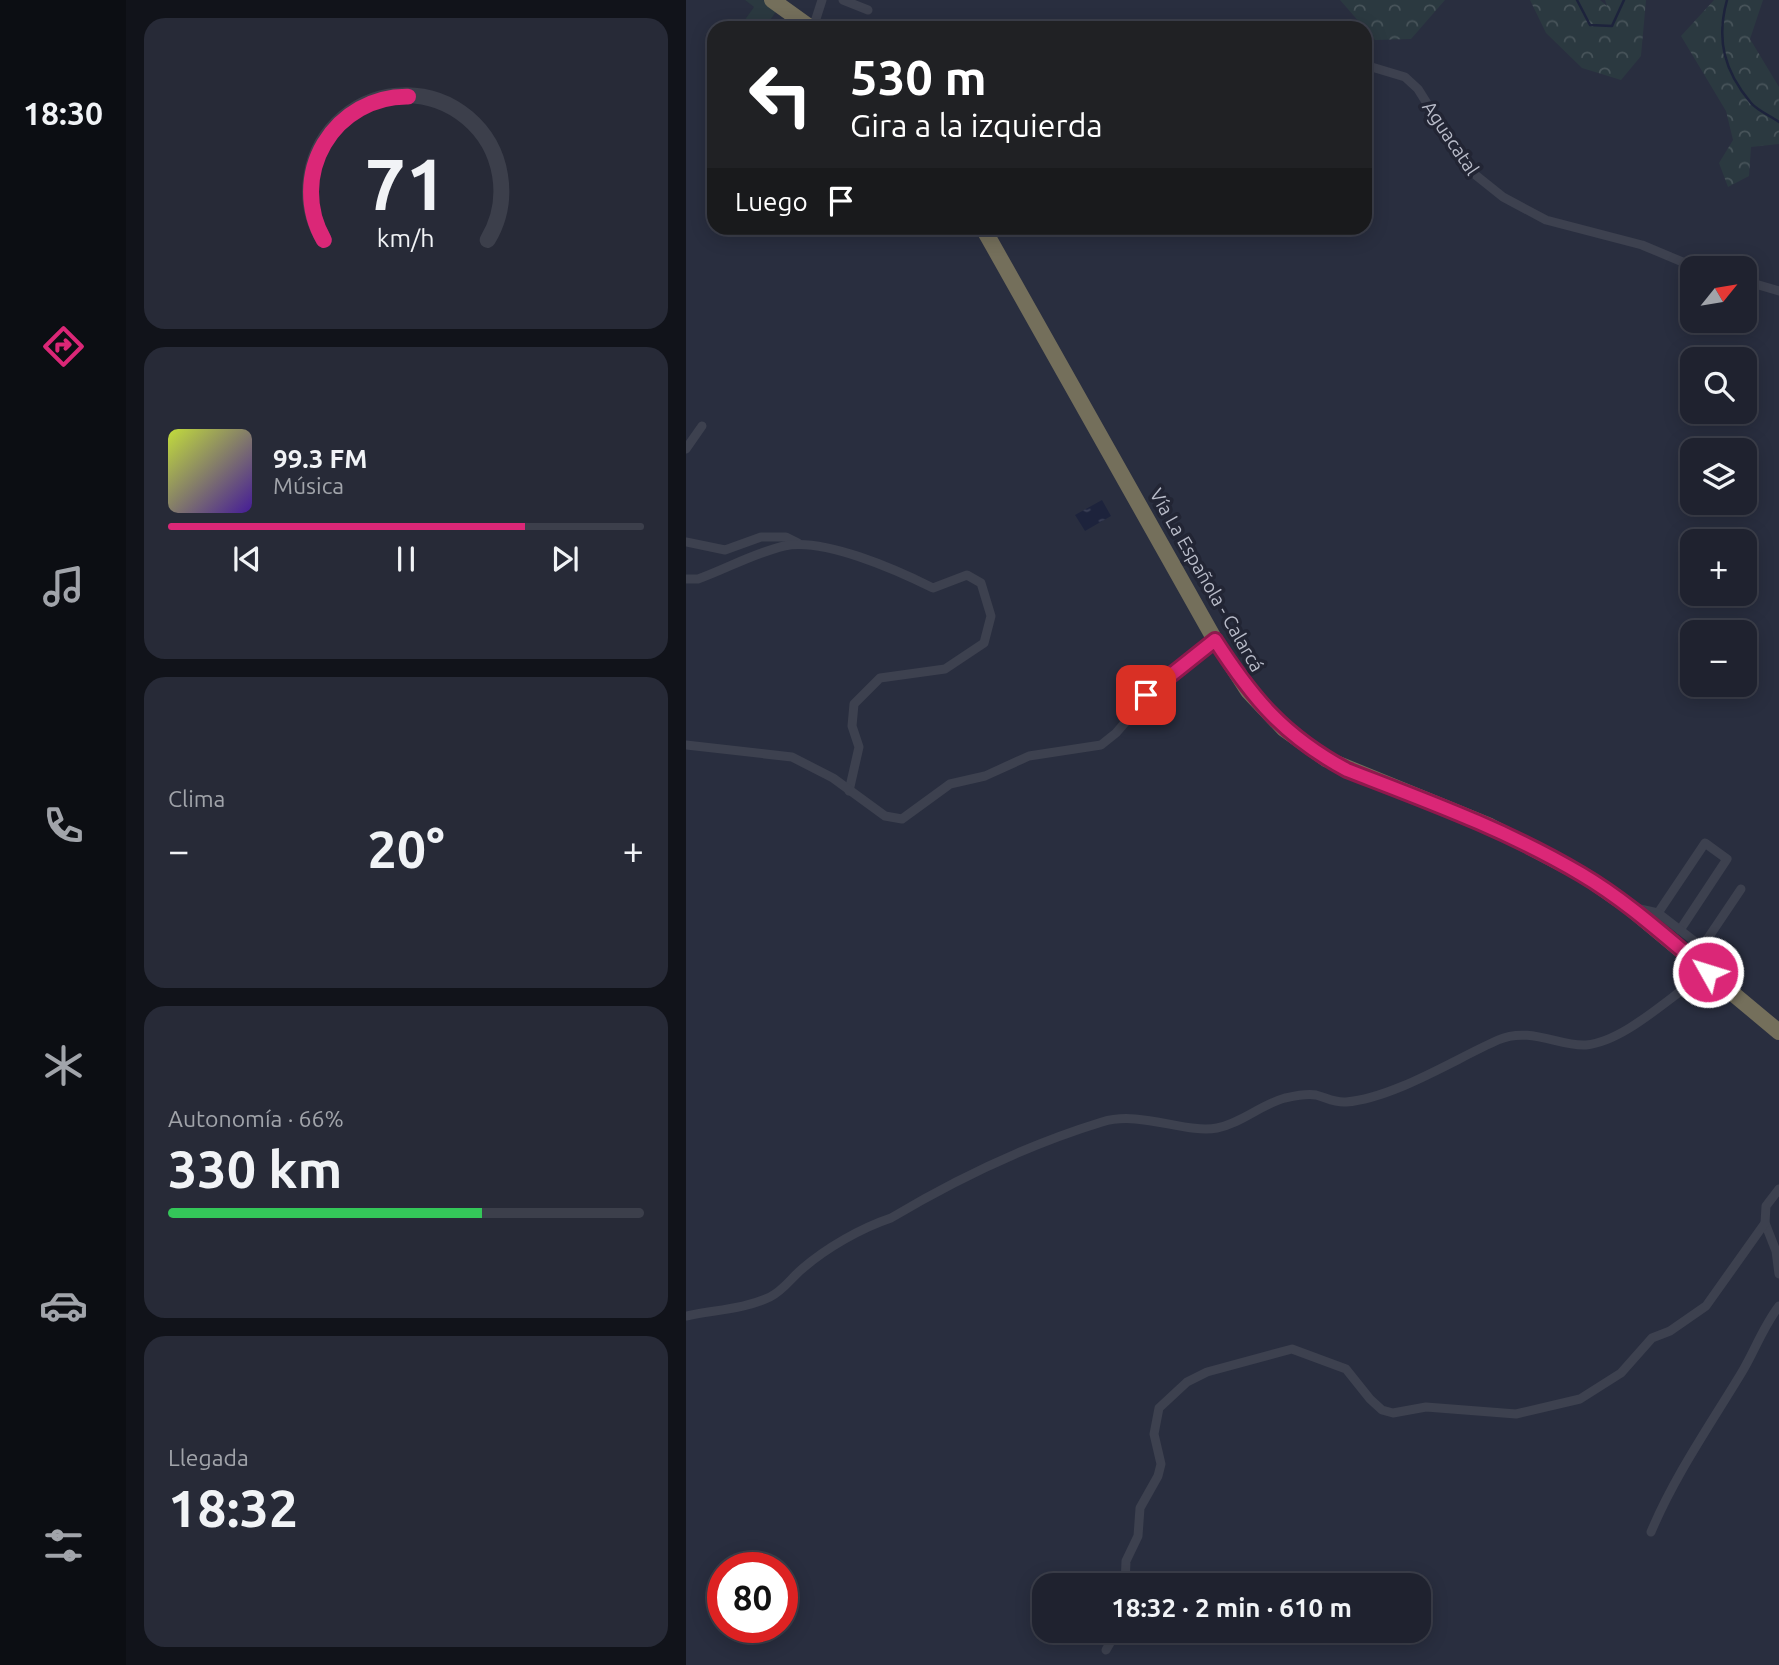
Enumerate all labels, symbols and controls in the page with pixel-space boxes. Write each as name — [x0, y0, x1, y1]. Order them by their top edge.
icon: left — [735, 49, 826, 140]
text: 530 m — [850, 49, 987, 104]
text: 18:30 — [23, 95, 103, 131]
street label: Aguacatal — [1418, 97, 1484, 179]
text: Gira a la izquierda — [850, 107, 1103, 143]
text: 71 — [365, 142, 447, 224]
icon: arrive — [822, 182, 860, 220]
text: Luego — [735, 187, 808, 216]
text: km/h — [377, 224, 435, 252]
north arrow — [1680, 256, 1757, 332]
map controls — [1680, 256, 1757, 697]
icon: directions — [39, 322, 88, 371]
button: search — [1680, 347, 1757, 424]
button: layers — [1680, 438, 1757, 515]
text: 99.3 FM — [273, 444, 367, 473]
text: Música — [273, 473, 344, 498]
street label: Vía La Española - Calarcá — [1146, 484, 1268, 676]
button: + — [1680, 529, 1757, 606]
icon: previous — [228, 540, 266, 578]
icon: pause — [387, 540, 425, 578]
icon: next — [546, 540, 584, 578]
icon: music — [39, 562, 88, 611]
button: − — [1680, 620, 1757, 697]
pin — [1116, 665, 1176, 725]
icon: arrive — [1127, 676, 1165, 714]
text: Clima — [168, 786, 225, 811]
icon: phone — [39, 801, 88, 850]
text: 20° — [367, 820, 445, 878]
text: − — [168, 829, 189, 871]
text: + — [623, 829, 644, 871]
position arrow — [1671, 935, 1745, 1009]
icon: climate — [39, 1041, 88, 1090]
text: Autonomía · 66% — [168, 1106, 344, 1131]
text: 330 km — [168, 1140, 342, 1198]
icon: car — [39, 1281, 88, 1330]
text: Llegada — [168, 1445, 249, 1470]
text: 18:32 — [168, 1479, 298, 1537]
icon: filters — [39, 1521, 88, 1570]
speed limit sign: 80 — [707, 1552, 798, 1643]
text: 18:32 · 2 min · 610 m — [1111, 1593, 1352, 1622]

